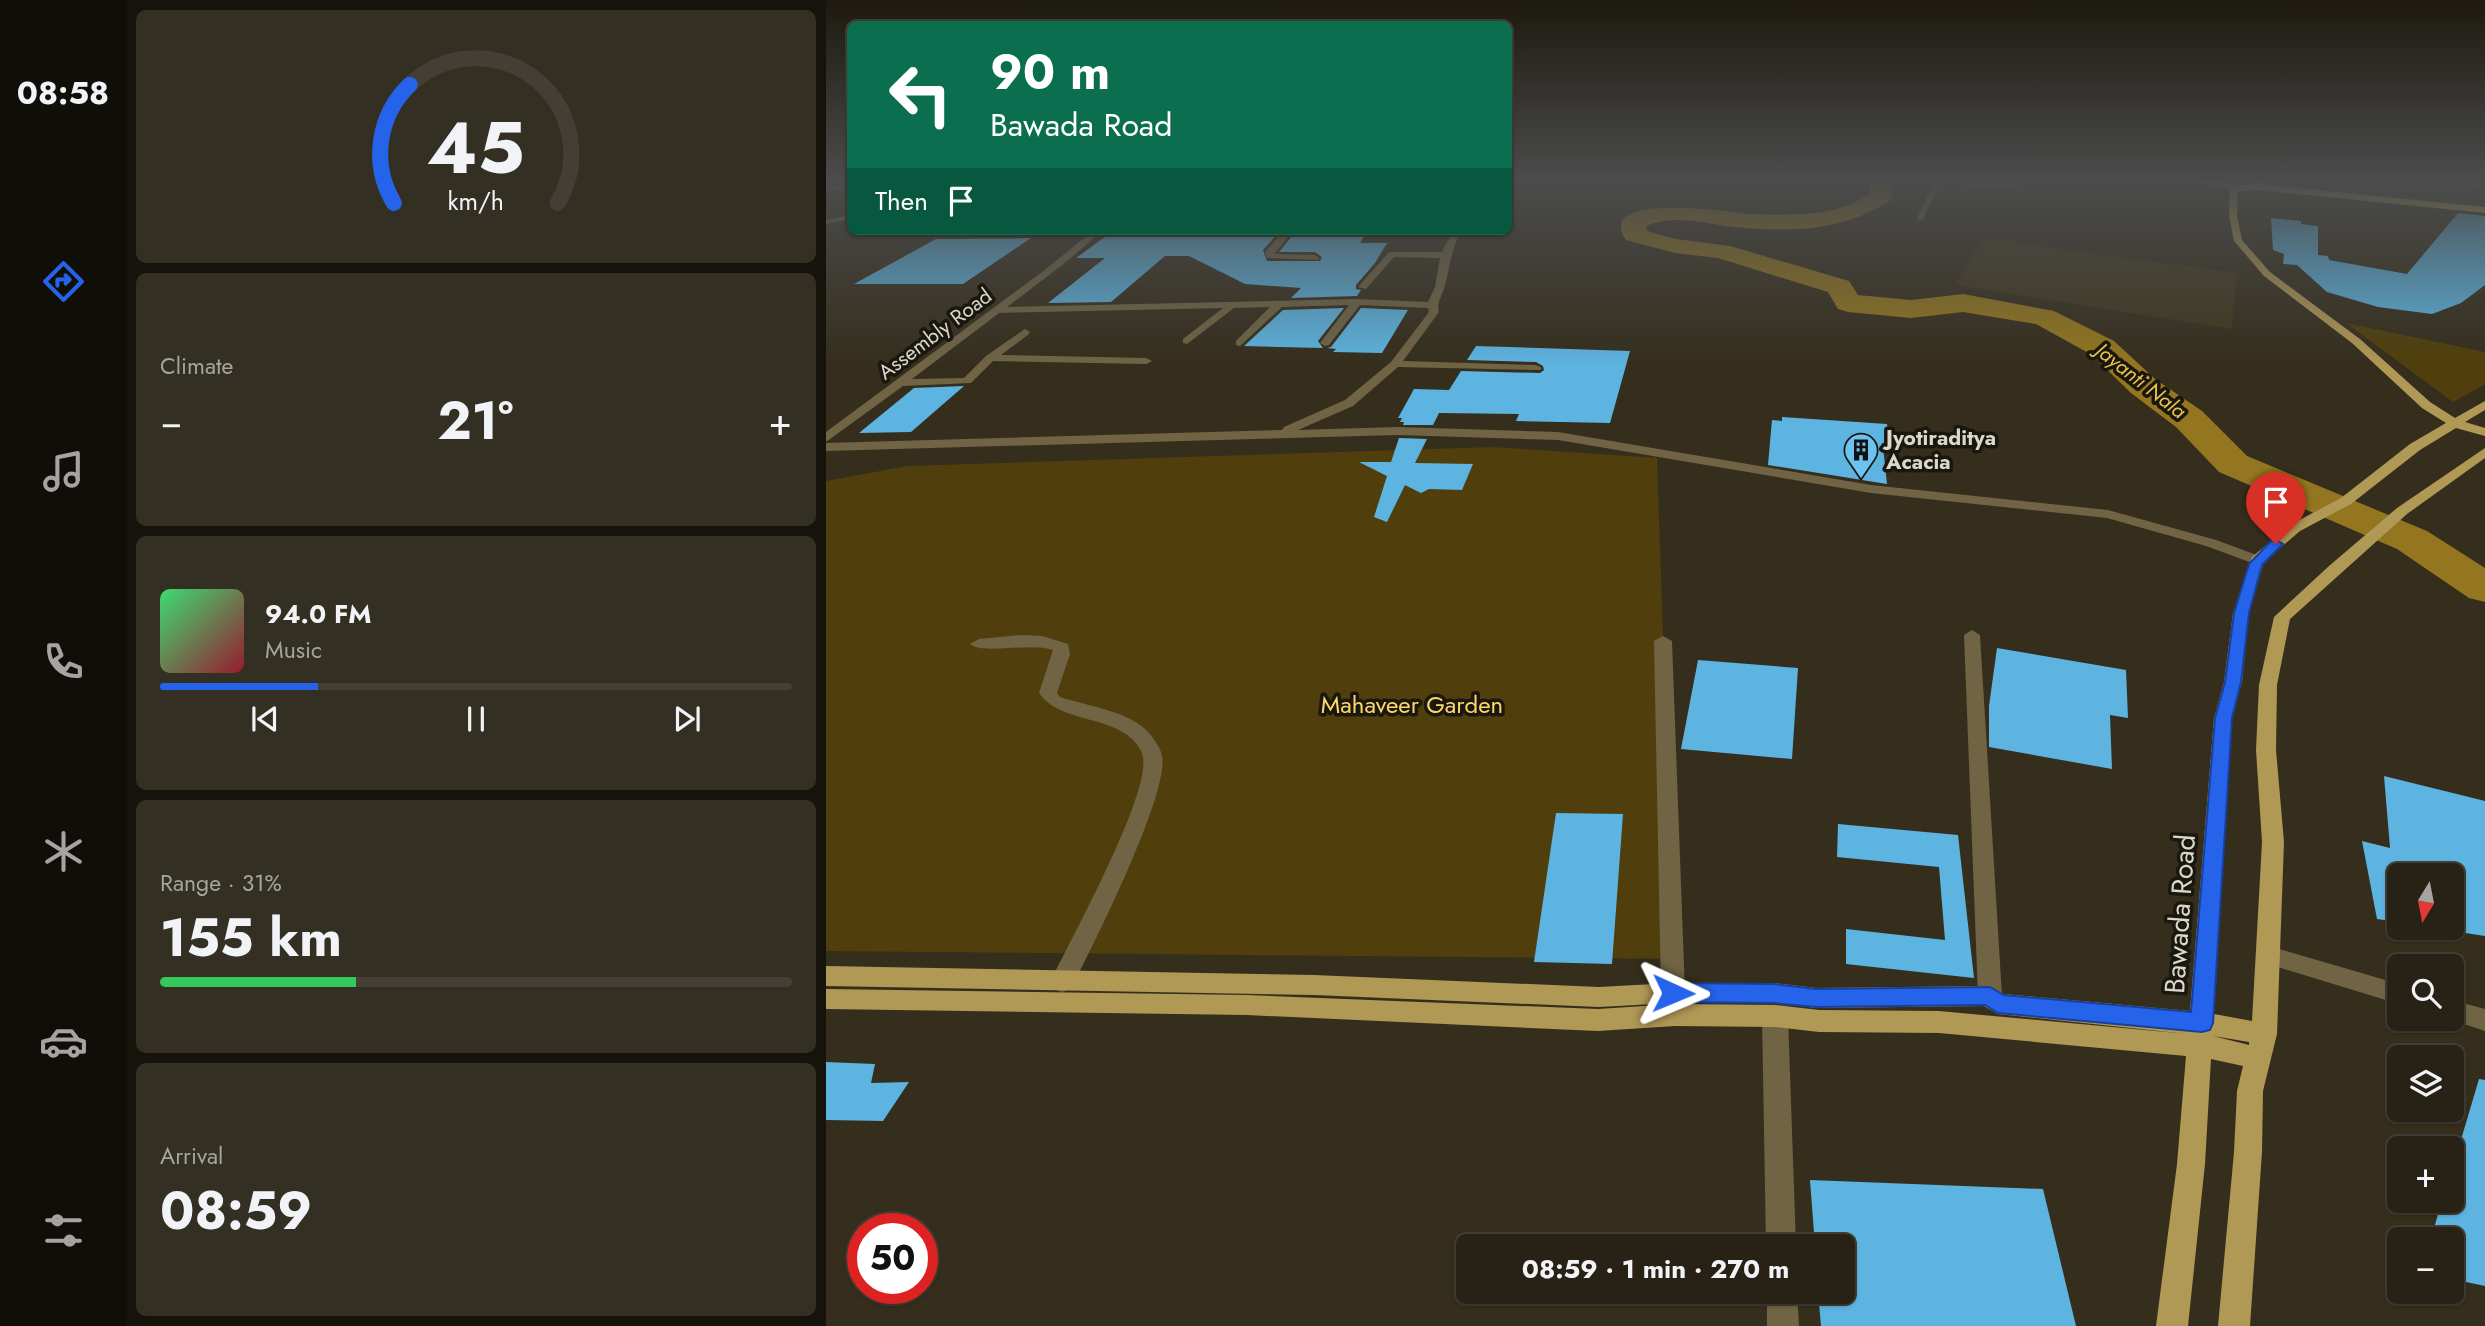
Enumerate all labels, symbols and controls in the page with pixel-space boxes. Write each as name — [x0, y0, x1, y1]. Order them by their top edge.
text: 90 m — [990, 37, 1110, 107]
icon: left — [875, 49, 966, 140]
text: 08:58 — [17, 70, 109, 116]
text: 45 — [427, 95, 525, 200]
text: Bawada Road — [990, 102, 1173, 148]
text: km/h — [448, 182, 504, 218]
text: Then — [875, 182, 928, 220]
icon: arrive — [942, 182, 980, 220]
icon: directions — [39, 257, 88, 306]
street label: Assembly Road — [872, 281, 998, 387]
water label: Jayanti Nala — [2086, 334, 2193, 426]
text: Climate — [160, 349, 233, 383]
text: 21° — [438, 383, 514, 459]
text: − — [160, 394, 182, 449]
text: + — [769, 394, 792, 449]
place label: Jyotiraditya Acacia — [1882, 423, 1996, 477]
building icon: Jyotiraditya Acacia — [1842, 431, 1880, 480]
icon: music — [39, 447, 88, 496]
pin — [2246, 472, 2306, 544]
icon: arrive — [2257, 483, 2295, 521]
text: 94.0 FM — [265, 595, 371, 633]
text: Music — [265, 633, 322, 667]
icon: phone — [39, 637, 88, 686]
park label: Mahaveer Garden — [1321, 687, 1503, 722]
icon: previous — [246, 700, 284, 738]
icon: pause — [457, 700, 495, 738]
icon: next — [668, 700, 706, 738]
icon: climate — [39, 827, 88, 876]
street label: Bawada Road — [2154, 833, 2206, 995]
north arrow — [2387, 863, 2464, 940]
map controls — [2387, 863, 2464, 1304]
text: Range · 31% — [160, 866, 282, 900]
text: 155 km — [160, 900, 342, 976]
button: search — [2387, 954, 2464, 1031]
position arrow — [1636, 956, 1710, 1030]
icon: car — [39, 1017, 88, 1066]
button: layers — [2387, 1045, 2464, 1122]
button: + — [2387, 1136, 2464, 1213]
text: Arrival — [160, 1139, 223, 1173]
text: 08:59 — [160, 1173, 312, 1249]
icon: filters — [39, 1206, 88, 1255]
speed limit sign: 50 — [847, 1213, 938, 1304]
button: − — [2387, 1227, 2464, 1304]
text: 08:59 · 1 min · 270 m — [1522, 1250, 1789, 1288]

